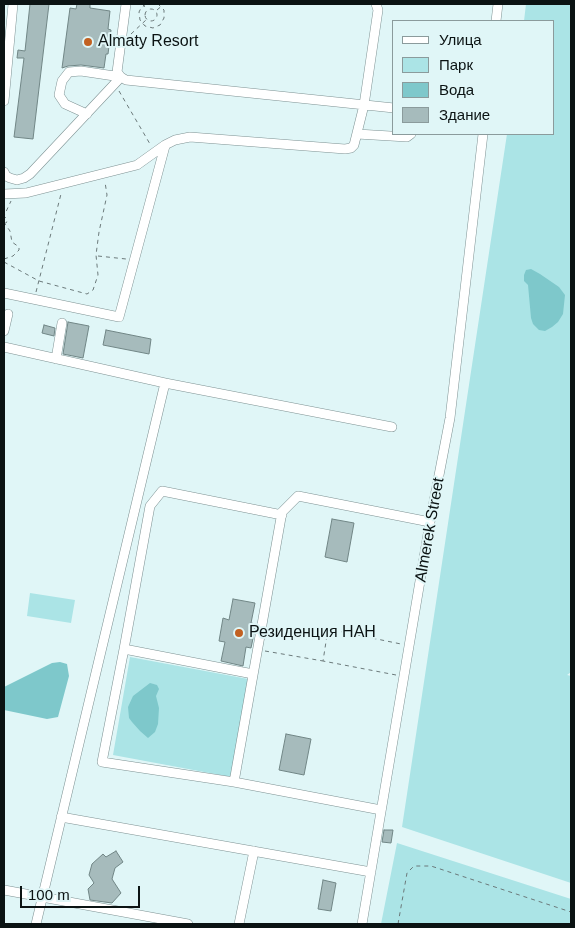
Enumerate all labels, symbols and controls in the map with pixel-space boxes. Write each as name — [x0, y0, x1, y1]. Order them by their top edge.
legend — [392, 20, 555, 135]
text: Улица — [439, 31, 482, 48]
place label: Almaty Resort — [98, 32, 198, 52]
marker: Almaty Resort — [82, 36, 94, 48]
text: Парк — [439, 56, 473, 73]
text: Вода — [439, 81, 474, 98]
text: Здание — [439, 106, 490, 123]
street label: Almerek Street — [411, 476, 449, 584]
place label: Резиденция НАН — [249, 623, 376, 643]
marker: Резиденция НАН — [233, 627, 245, 639]
scale bar — [22, 876, 142, 908]
text: 100 m — [28, 886, 70, 903]

